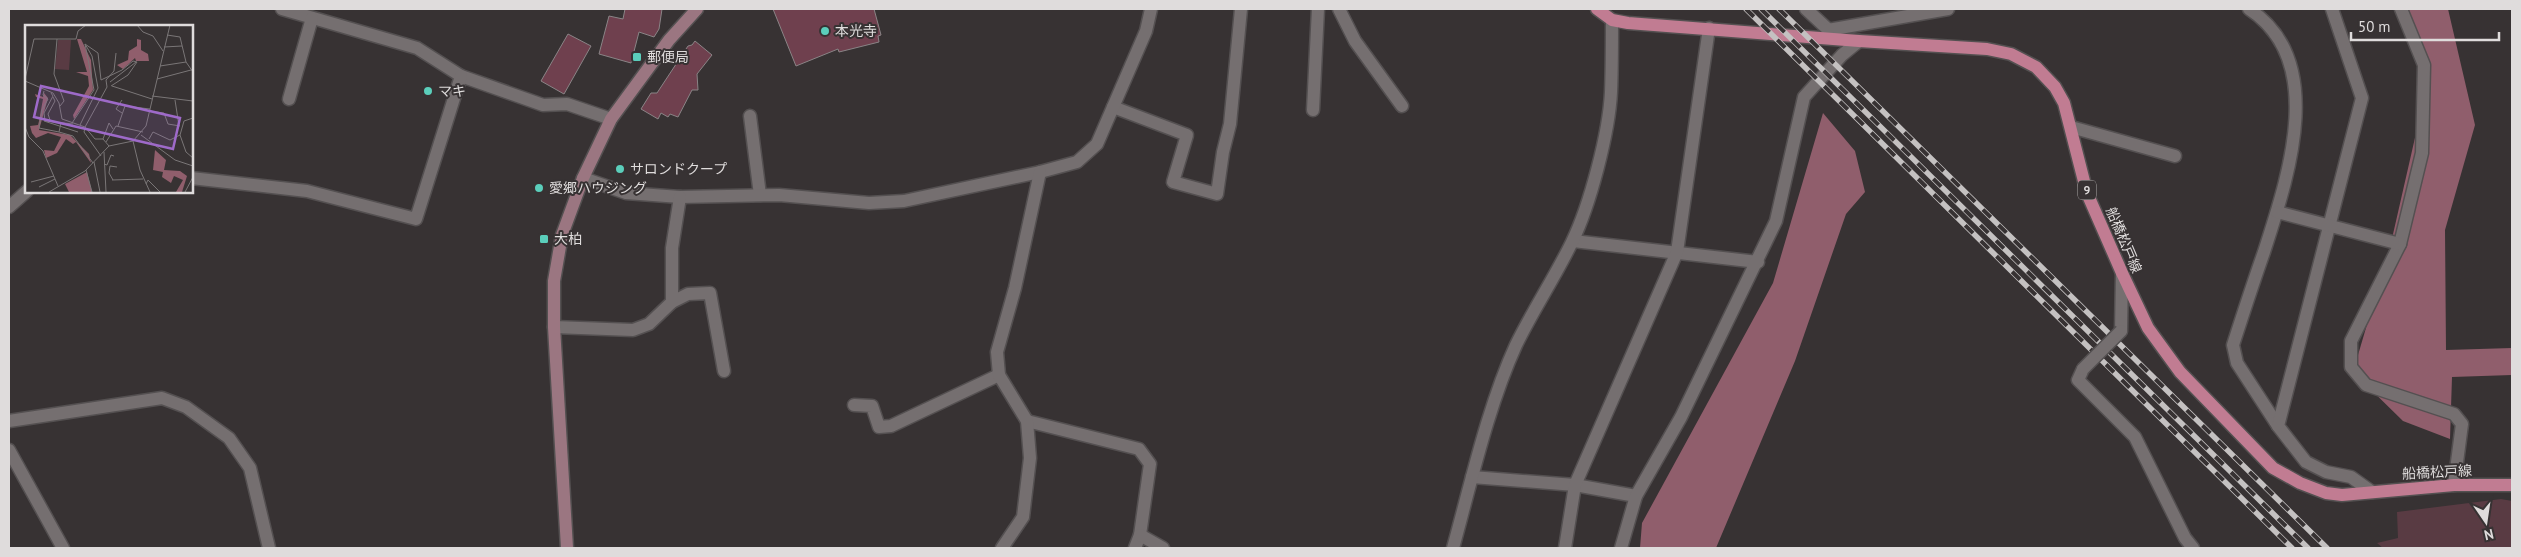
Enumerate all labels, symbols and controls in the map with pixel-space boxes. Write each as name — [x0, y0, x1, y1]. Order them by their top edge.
scale bar — [2351, 10, 2498, 42]
text: 50 m — [2358, 17, 2391, 36]
place label: 本光寺 — [835, 22, 877, 40]
inset map — [25, 25, 192, 192]
marker: 本光寺 — [819, 25, 831, 37]
place label: 郵便局 — [647, 48, 689, 66]
marker: 郵便局 — [631, 51, 643, 63]
place label: マキ — [438, 82, 466, 100]
marker: マキ — [422, 85, 434, 97]
place label: サロンドクープ — [630, 160, 727, 178]
marker: サロンドクープ — [614, 163, 626, 175]
place label: 愛郷ハウジング — [549, 179, 647, 197]
road number: 9 — [2078, 180, 2096, 200]
marker: 愛郷ハウジング — [533, 182, 545, 194]
street label: 船橋松戸線 — [2102, 204, 2146, 276]
place label: 大柏 — [554, 230, 582, 248]
marker: 大柏 — [538, 233, 550, 245]
street label: 船橋松戸線 — [2402, 461, 2472, 483]
north arrow — [2461, 497, 2511, 547]
text: N — [2482, 525, 2495, 544]

